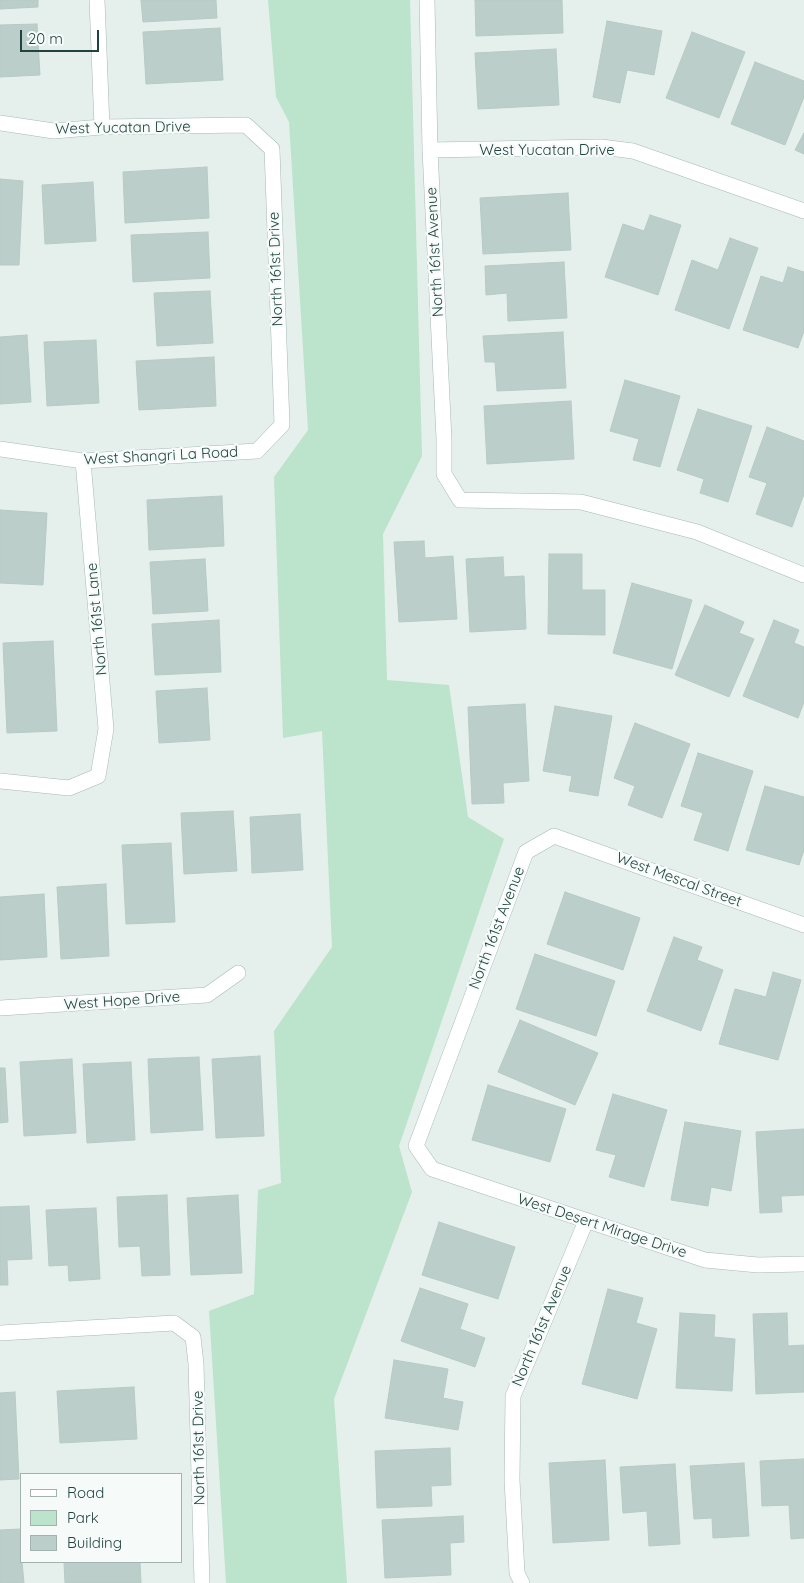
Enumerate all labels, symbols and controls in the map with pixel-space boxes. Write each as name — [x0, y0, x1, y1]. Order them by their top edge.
scale bar — [22, 20, 101, 52]
text: 20 m — [28, 29, 63, 48]
street label: West Yucatan Drive — [55, 118, 191, 138]
street label: West Yucatan Drive — [479, 141, 615, 159]
street label: North 161st Avenue — [423, 187, 447, 317]
street label: North 161st Drive — [265, 211, 287, 327]
street label: West Shangri La Road — [83, 443, 239, 469]
street label: North 161st Lane — [83, 562, 111, 676]
street label: West Mescal Street — [614, 849, 744, 911]
street label: North 161st Avenue — [465, 864, 529, 992]
street label: West Hope Drive — [63, 988, 181, 1014]
street label: West Desert Mirage Drive — [515, 1190, 689, 1262]
street label: North 161st Avenue — [508, 1263, 576, 1389]
street label: North 161st Drive — [189, 1390, 209, 1506]
legend — [20, 1473, 182, 1563]
text: Road — [67, 1483, 104, 1502]
text: Park — [67, 1508, 99, 1527]
text: Building — [67, 1533, 122, 1552]

